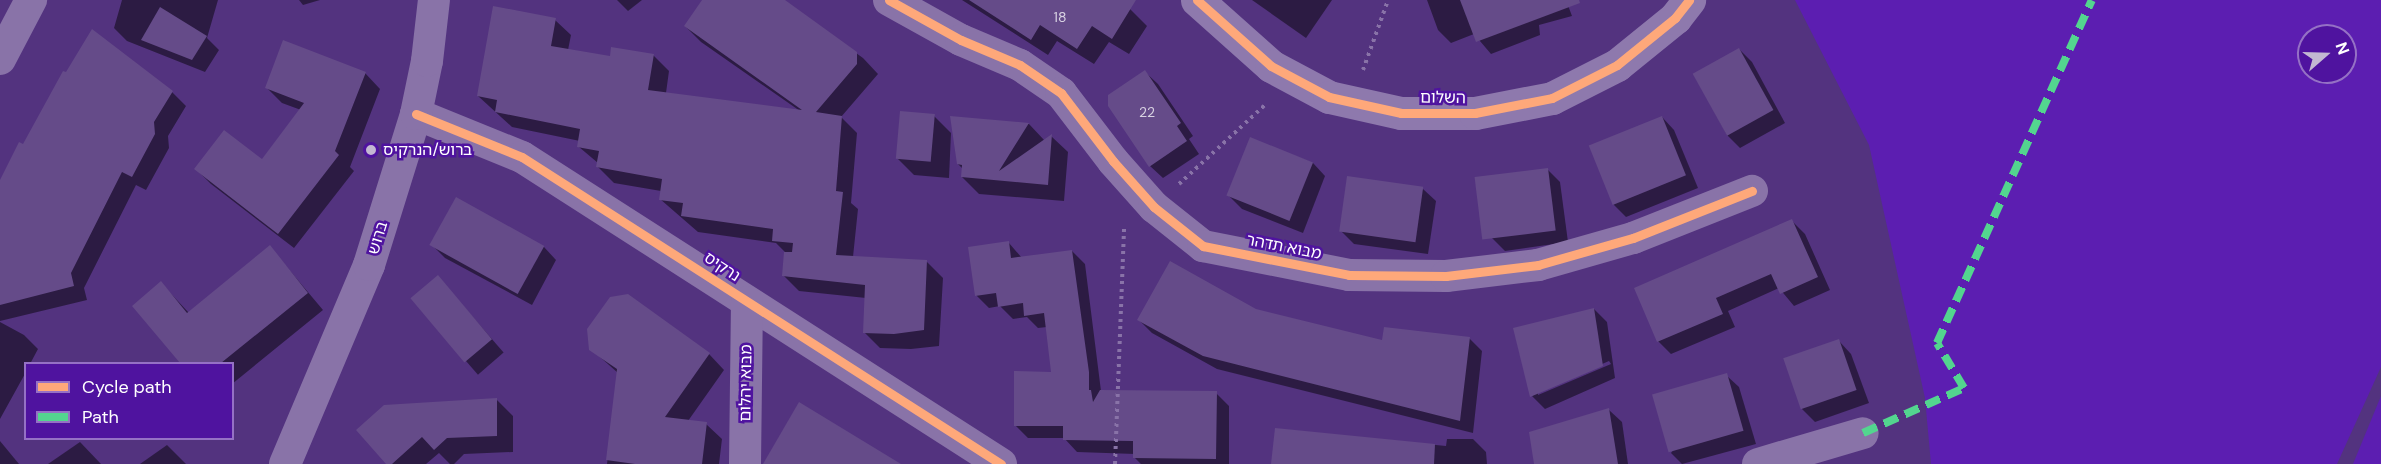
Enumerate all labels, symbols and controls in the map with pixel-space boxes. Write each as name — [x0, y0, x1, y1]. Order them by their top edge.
house number: 18 — [1054, 9, 1066, 25]
north arrow — [2297, 24, 2357, 84]
text: N — [2331, 39, 2354, 57]
street label: השלום — [1420, 88, 1466, 108]
house number: 22 — [1139, 104, 1155, 120]
place label: ברוש/הנרקיס — [383, 140, 472, 160]
marker: ברוש/הנרקיס — [364, 143, 378, 157]
street label: ברוש — [364, 219, 392, 257]
street label: מבוא תדהר — [1245, 230, 1323, 264]
street label: נרקיס — [700, 248, 744, 286]
street label: מבוא יהלום — [736, 344, 756, 422]
legend — [24, 362, 234, 440]
text: Cycle path — [82, 375, 172, 399]
text: Path — [82, 405, 119, 429]

